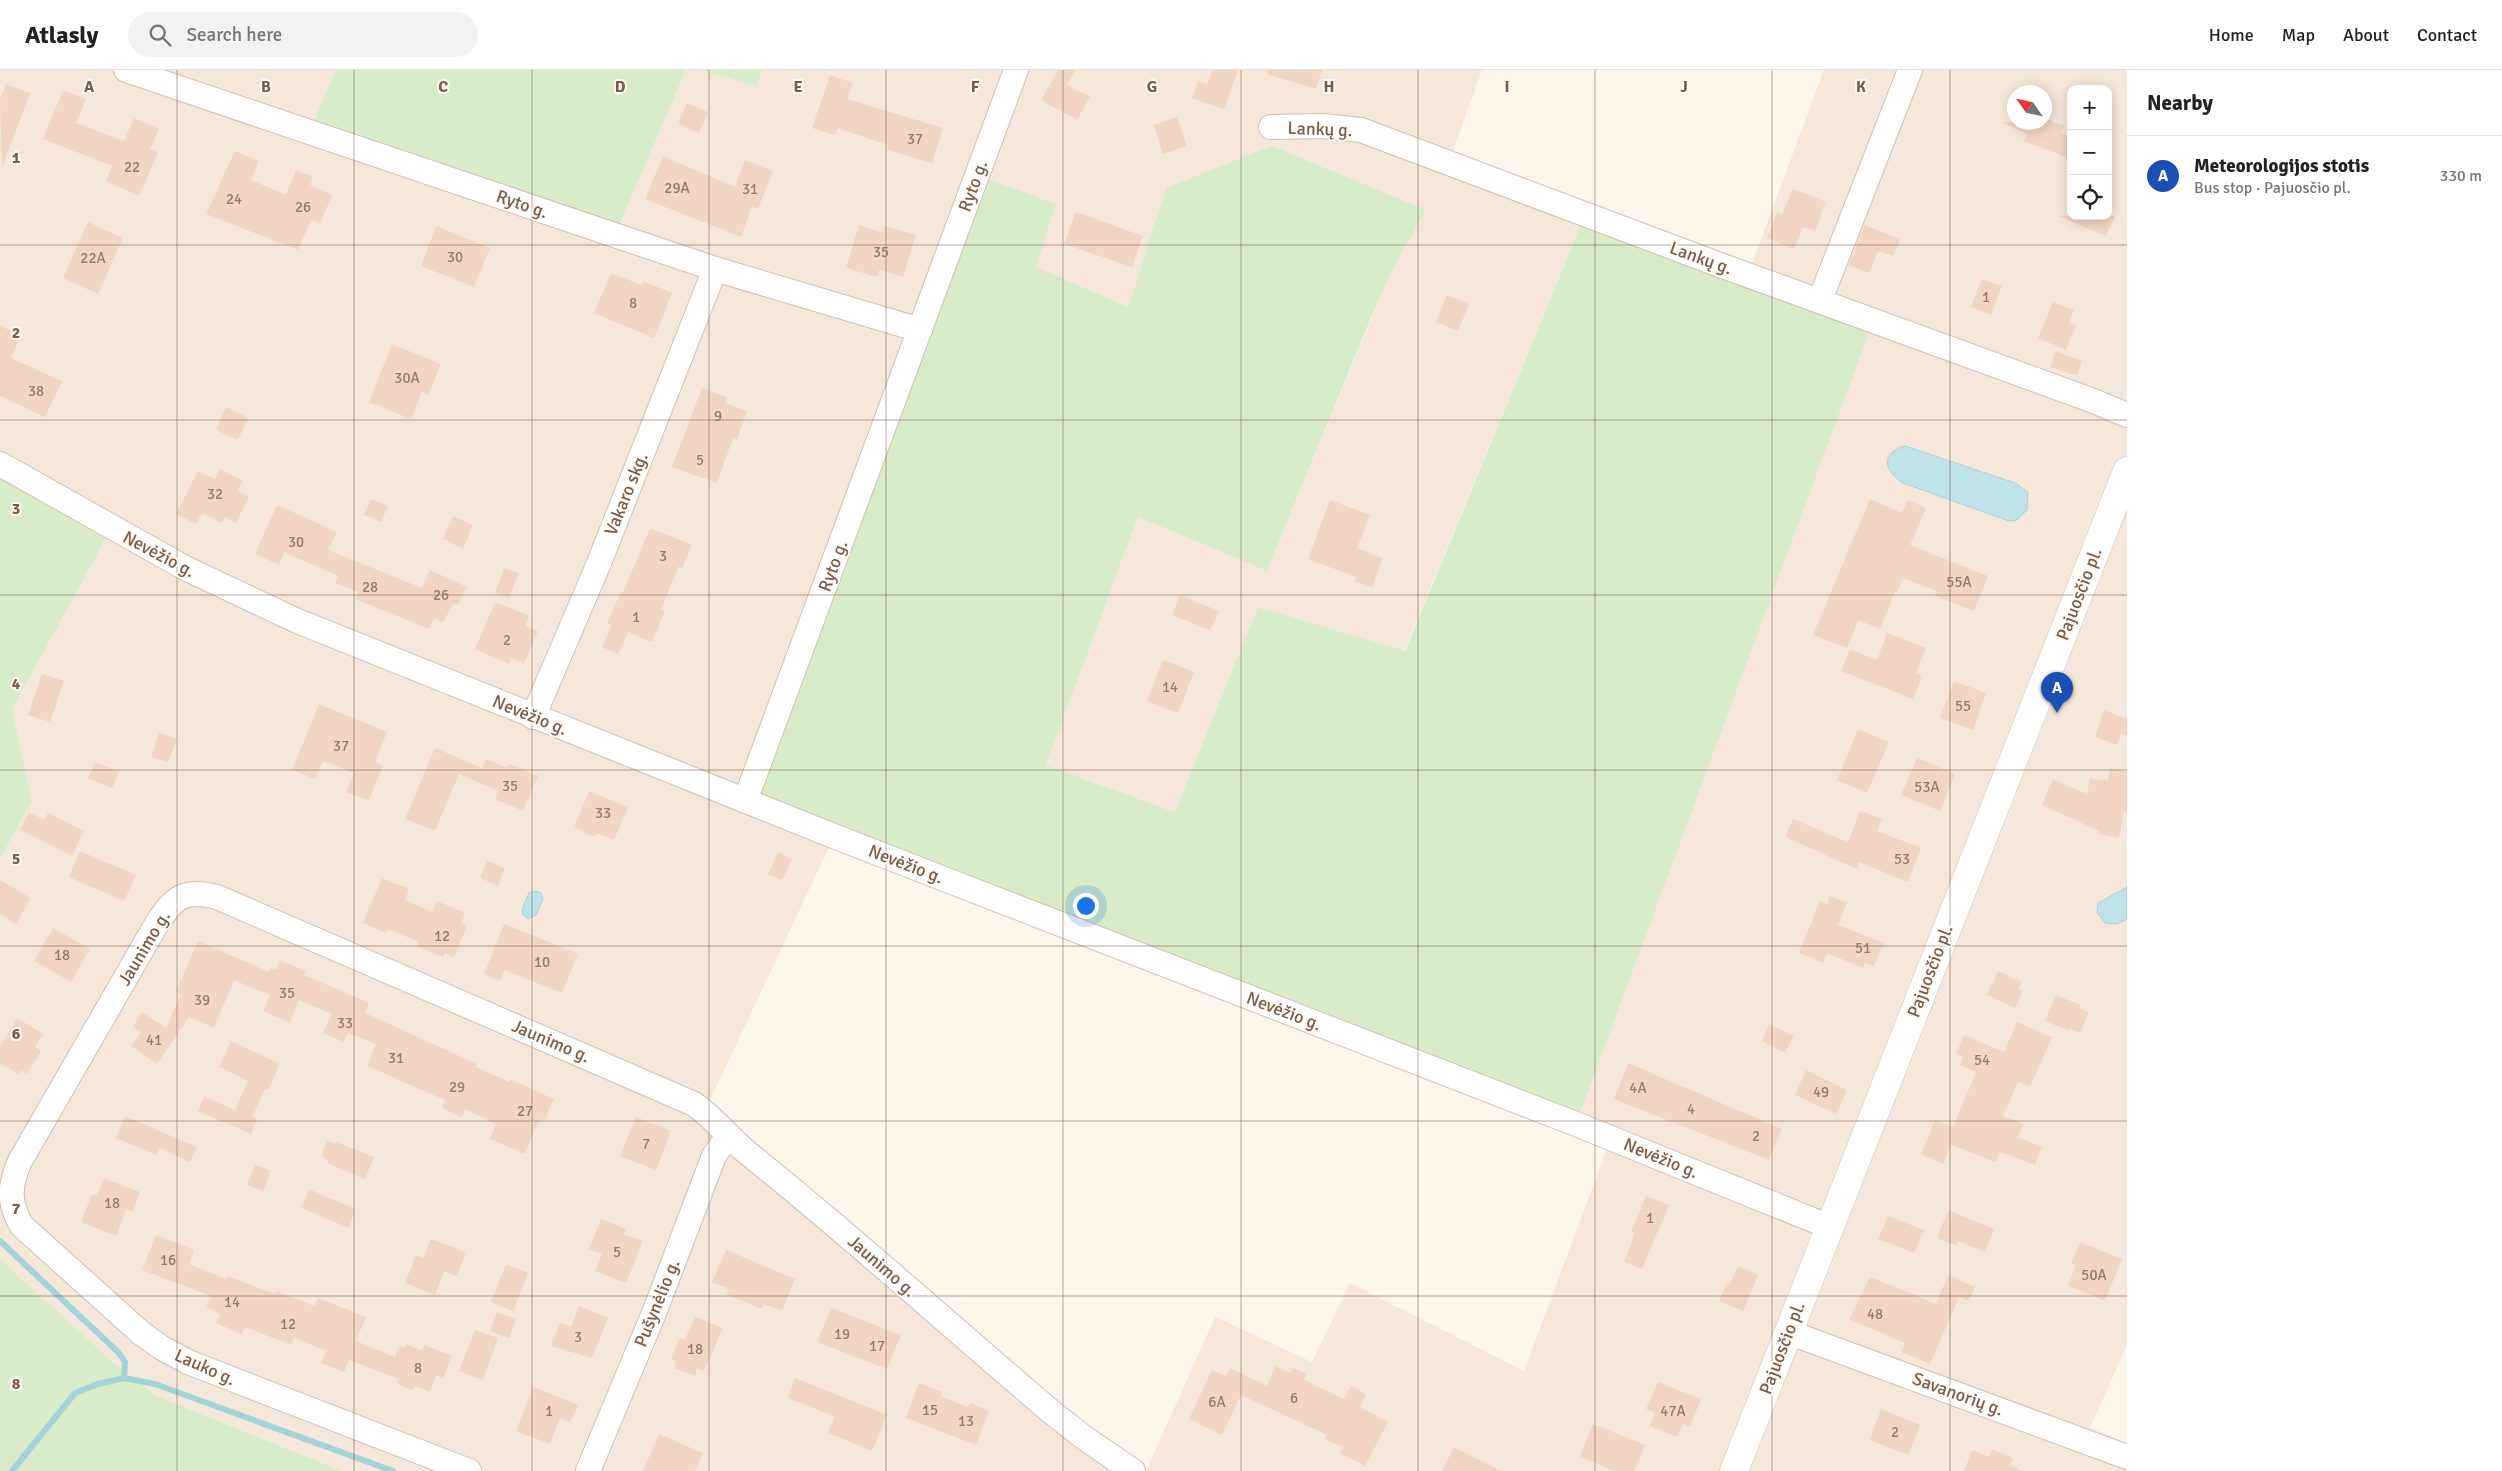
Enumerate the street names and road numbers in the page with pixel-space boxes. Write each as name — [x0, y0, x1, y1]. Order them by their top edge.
street label: Lankų g. — [1287, 117, 1353, 141]
street label: Ryto g. — [954, 157, 992, 215]
street label: Ryto g. — [493, 185, 551, 223]
street label: Lankų g. — [1667, 237, 1735, 279]
street label: Vakaro skg. — [599, 449, 653, 539]
street label: Nevėžio g. — [119, 526, 199, 582]
street label: Ryto g. — [814, 537, 852, 595]
street label: Pajuosčio pl. — [2051, 545, 2107, 643]
street label: Nevėžio g. — [490, 690, 570, 740]
street label: Nevėžio g. — [865, 840, 947, 888]
street label: Jaunimo g. — [113, 907, 175, 989]
street label: Pajuosčio pl. — [1902, 922, 1958, 1020]
street label: Nevėžio g. — [1243, 987, 1325, 1035]
street label: Jaunimo g. — [508, 1015, 594, 1067]
street label: Nevėžio g. — [1621, 1133, 1701, 1183]
street label: Jaunimo g. — [843, 1230, 921, 1302]
street label: Pušynėlio g. — [629, 1256, 685, 1350]
street label: Pajuosčio pl. — [1754, 1299, 1810, 1397]
street label: Lauko g. — [171, 1344, 239, 1390]
street label: Savanorių g. — [1910, 1367, 2006, 1421]

